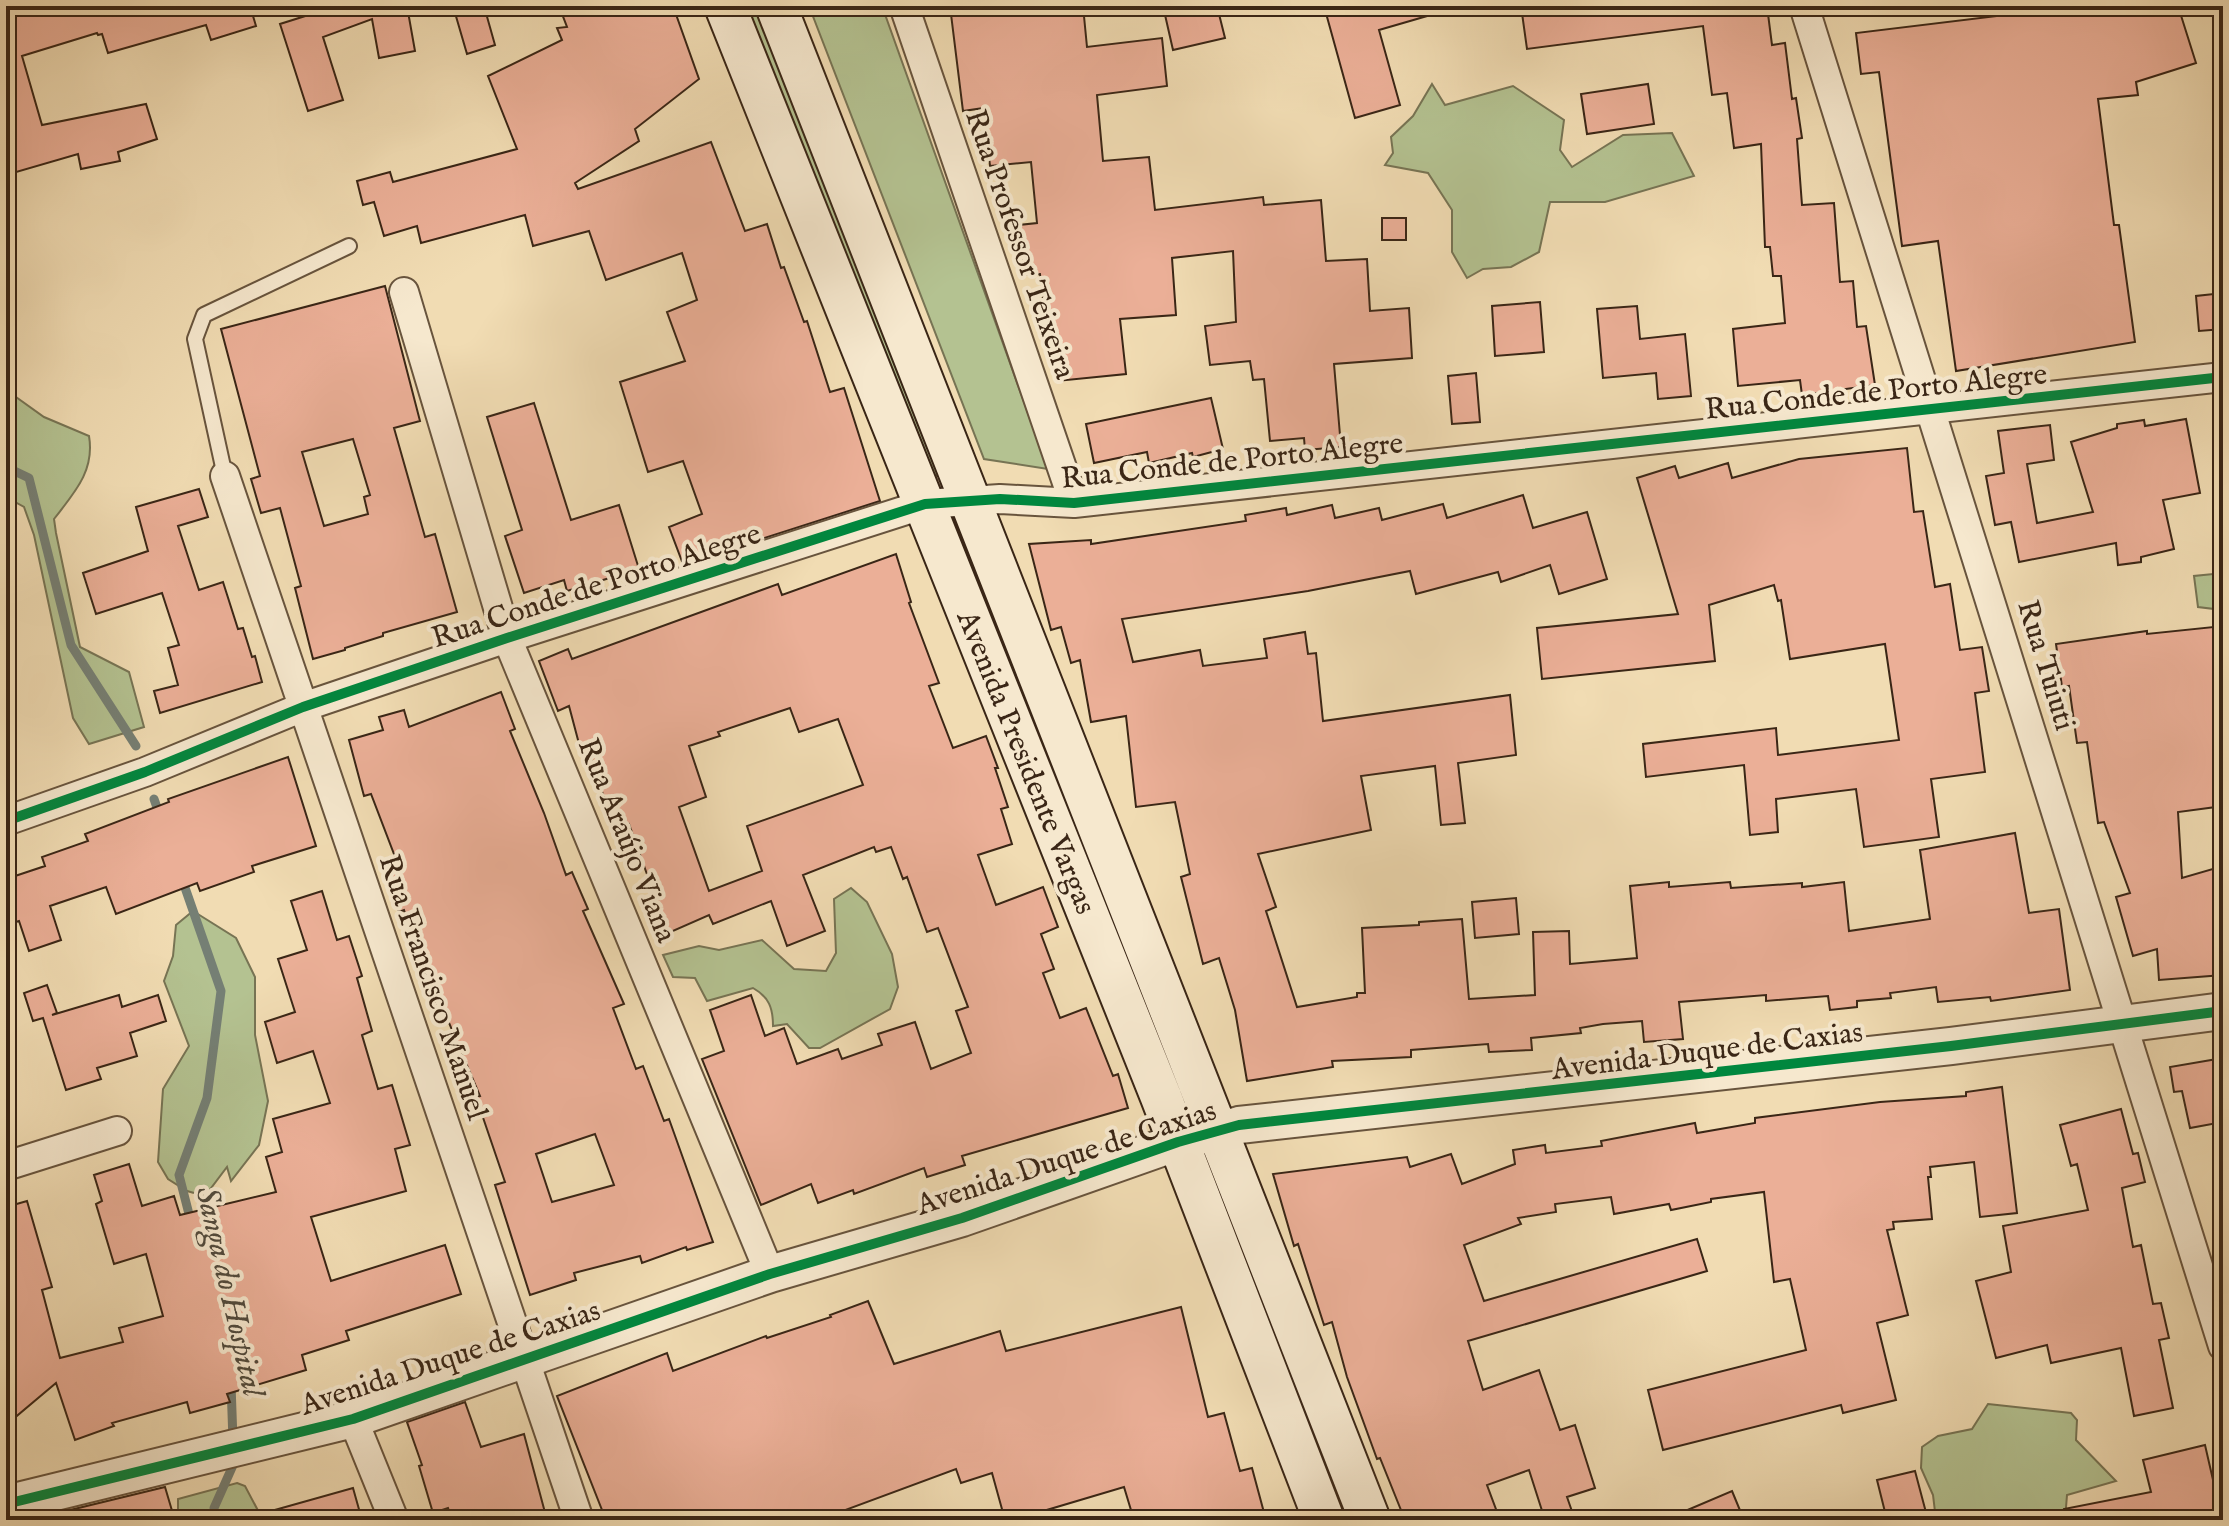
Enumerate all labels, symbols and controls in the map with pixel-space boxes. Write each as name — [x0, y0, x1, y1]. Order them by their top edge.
street label: Rua Professor Teixeira — [955, 105, 1083, 384]
street label: Rua Conde de Porto Alegre — [1703, 356, 2049, 430]
street label: Rua Conde de Porto Alegre — [1059, 425, 1405, 499]
street label: Rua Conde de Porto Alegre — [427, 516, 766, 658]
street label: Rua Tuiuti — [2007, 596, 2083, 735]
street label: Avenida Presidente Vargas — [946, 604, 1104, 920]
street label: Rua Araújo Viana — [568, 733, 684, 948]
street label: Rua Francisco Manuel — [369, 850, 496, 1126]
street label: Avenida Duque de Caxias — [1549, 1014, 1865, 1090]
street label: Avenida Duque de Caxias — [911, 1092, 1221, 1226]
water label: Sanga do Hospital — [185, 1183, 273, 1403]
street label: Avenida Duque de Caxias — [295, 1292, 605, 1426]

